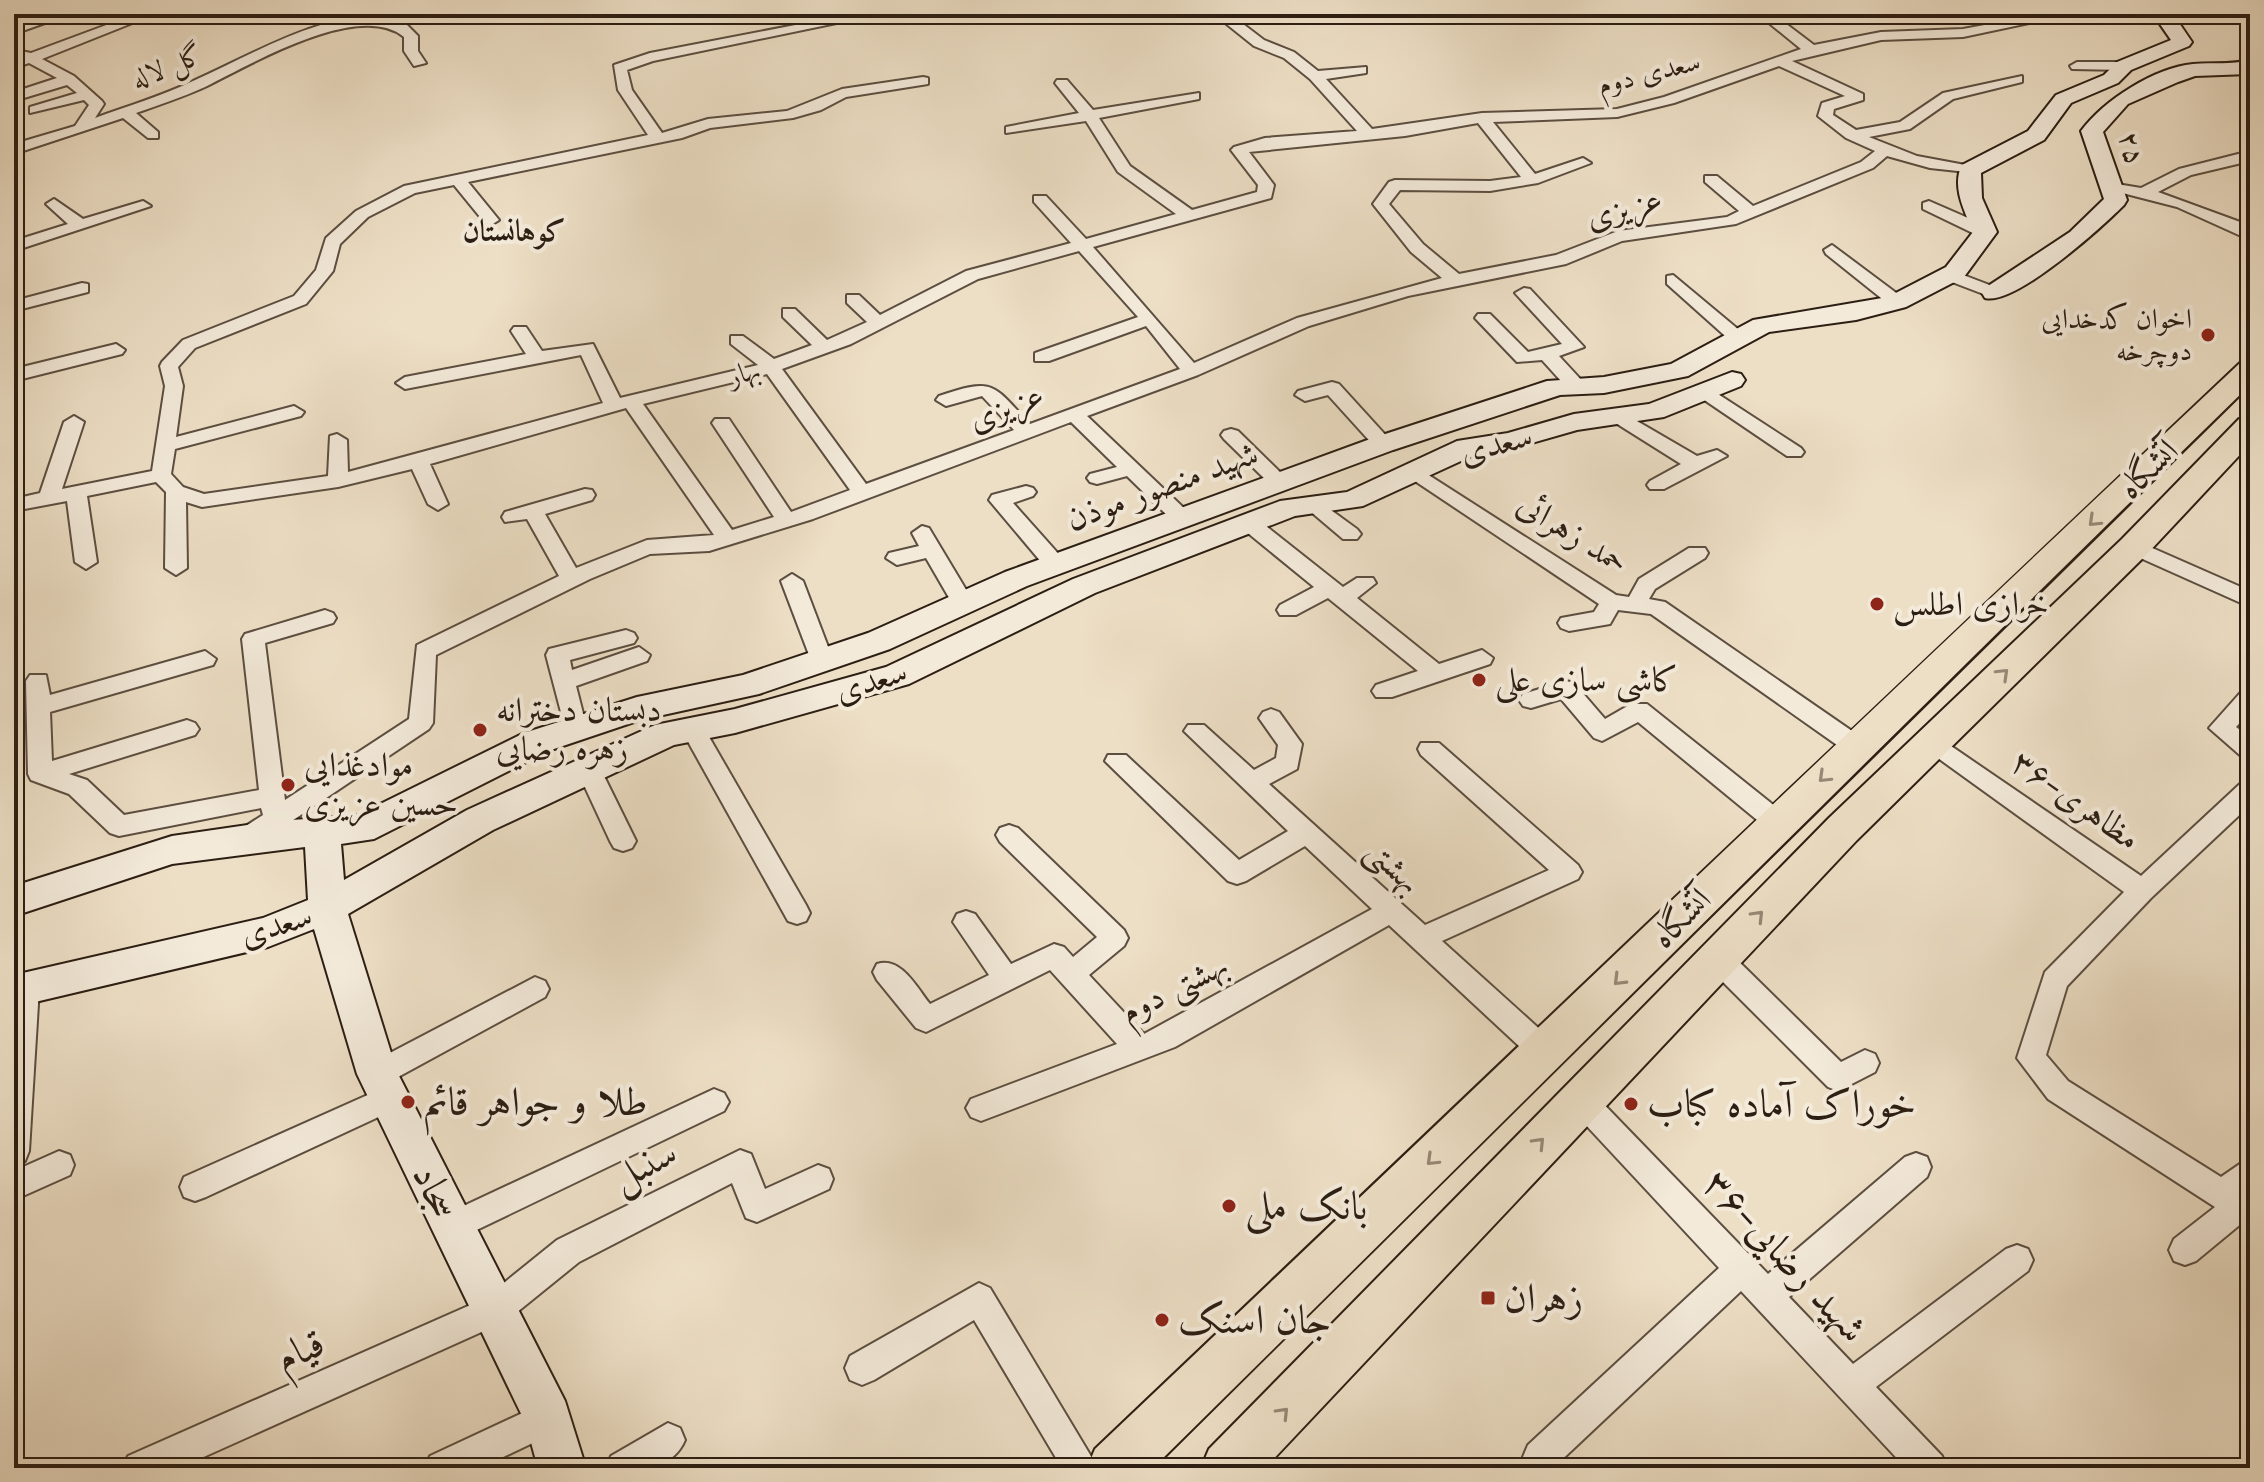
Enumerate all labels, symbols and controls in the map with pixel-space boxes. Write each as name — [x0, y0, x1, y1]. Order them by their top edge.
street label: گل لاله — [126, 36, 208, 98]
street label: سعدی دوم — [1594, 42, 1706, 109]
street label: ۲۵ — [2110, 128, 2154, 168]
street label: عزیزی — [1581, 176, 1667, 240]
district label: کوهانستان — [462, 211, 566, 252]
place label: اخوان کدخدایی دوچرخه — [2041, 300, 2192, 370]
marker: اخوان کدخدایی دوچرخه — [2199, 326, 2217, 344]
street label: بهار — [720, 350, 765, 397]
street label: عزیزی — [962, 372, 1050, 442]
street label: سعدی — [1454, 412, 1538, 476]
street label: آتشگاه — [2107, 426, 2191, 509]
street label: شهید منصور موذن — [1060, 430, 1264, 542]
street label: حمد زهرائی — [1509, 481, 1637, 585]
one-way arrow — [2089, 512, 2103, 527]
place label: خرازی اطلس — [1893, 581, 2049, 627]
marker: خرازی اطلس — [1868, 595, 1886, 613]
street label: سعدی — [829, 648, 913, 714]
place label: کاشی سازی علی — [1495, 657, 1679, 704]
one-way arrow — [1994, 669, 2008, 683]
marker: کاشی سازی علی — [1470, 671, 1488, 689]
place label: دبستان دخترانه زهره رضایی — [496, 687, 661, 772]
marker: دبستان دخترانه زهره رضایی — [471, 721, 489, 739]
street label: ۳۶-مظاهری — [2002, 739, 2150, 861]
place label: موادغذایی حسین عزیزی — [304, 742, 458, 827]
one-way arrow — [1819, 768, 1833, 782]
marker: موادغذایی حسین عزیزی — [279, 776, 297, 794]
street label: بهشتی — [1355, 828, 1432, 905]
street label: آتشگاه — [1641, 875, 1724, 958]
street label: سعدی — [234, 892, 318, 958]
one-way arrow — [1749, 910, 1763, 925]
street label: بهشتی دوم — [1112, 941, 1239, 1040]
one-way arrow — [1614, 971, 1628, 985]
place label: طلا و جواهر قائم — [424, 1075, 648, 1136]
place label: خوراک آماده کباب — [1647, 1077, 1916, 1132]
marker: طلا و جواهر قائم — [399, 1093, 417, 1111]
marker: خوراک آماده کباب — [1622, 1095, 1640, 1113]
street label: سنبل — [601, 1125, 687, 1205]
one-way arrow — [1530, 1138, 1545, 1152]
one-way arrow — [1427, 1151, 1441, 1166]
street label: سجاد — [398, 1155, 472, 1229]
street label: ۳۶-شهید رضایی — [1690, 1157, 1880, 1355]
place label: بانک ملی — [1245, 1179, 1368, 1235]
marker: بانک ملی — [1220, 1197, 1238, 1215]
place label: زهران — [1504, 1271, 1583, 1326]
marker: زهران — [1479, 1289, 1497, 1307]
place label: جان اسنک — [1178, 1293, 1331, 1348]
marker: جان اسنک — [1153, 1311, 1171, 1329]
street label: قیام — [267, 1316, 336, 1392]
one-way arrow — [1273, 1408, 1288, 1422]

